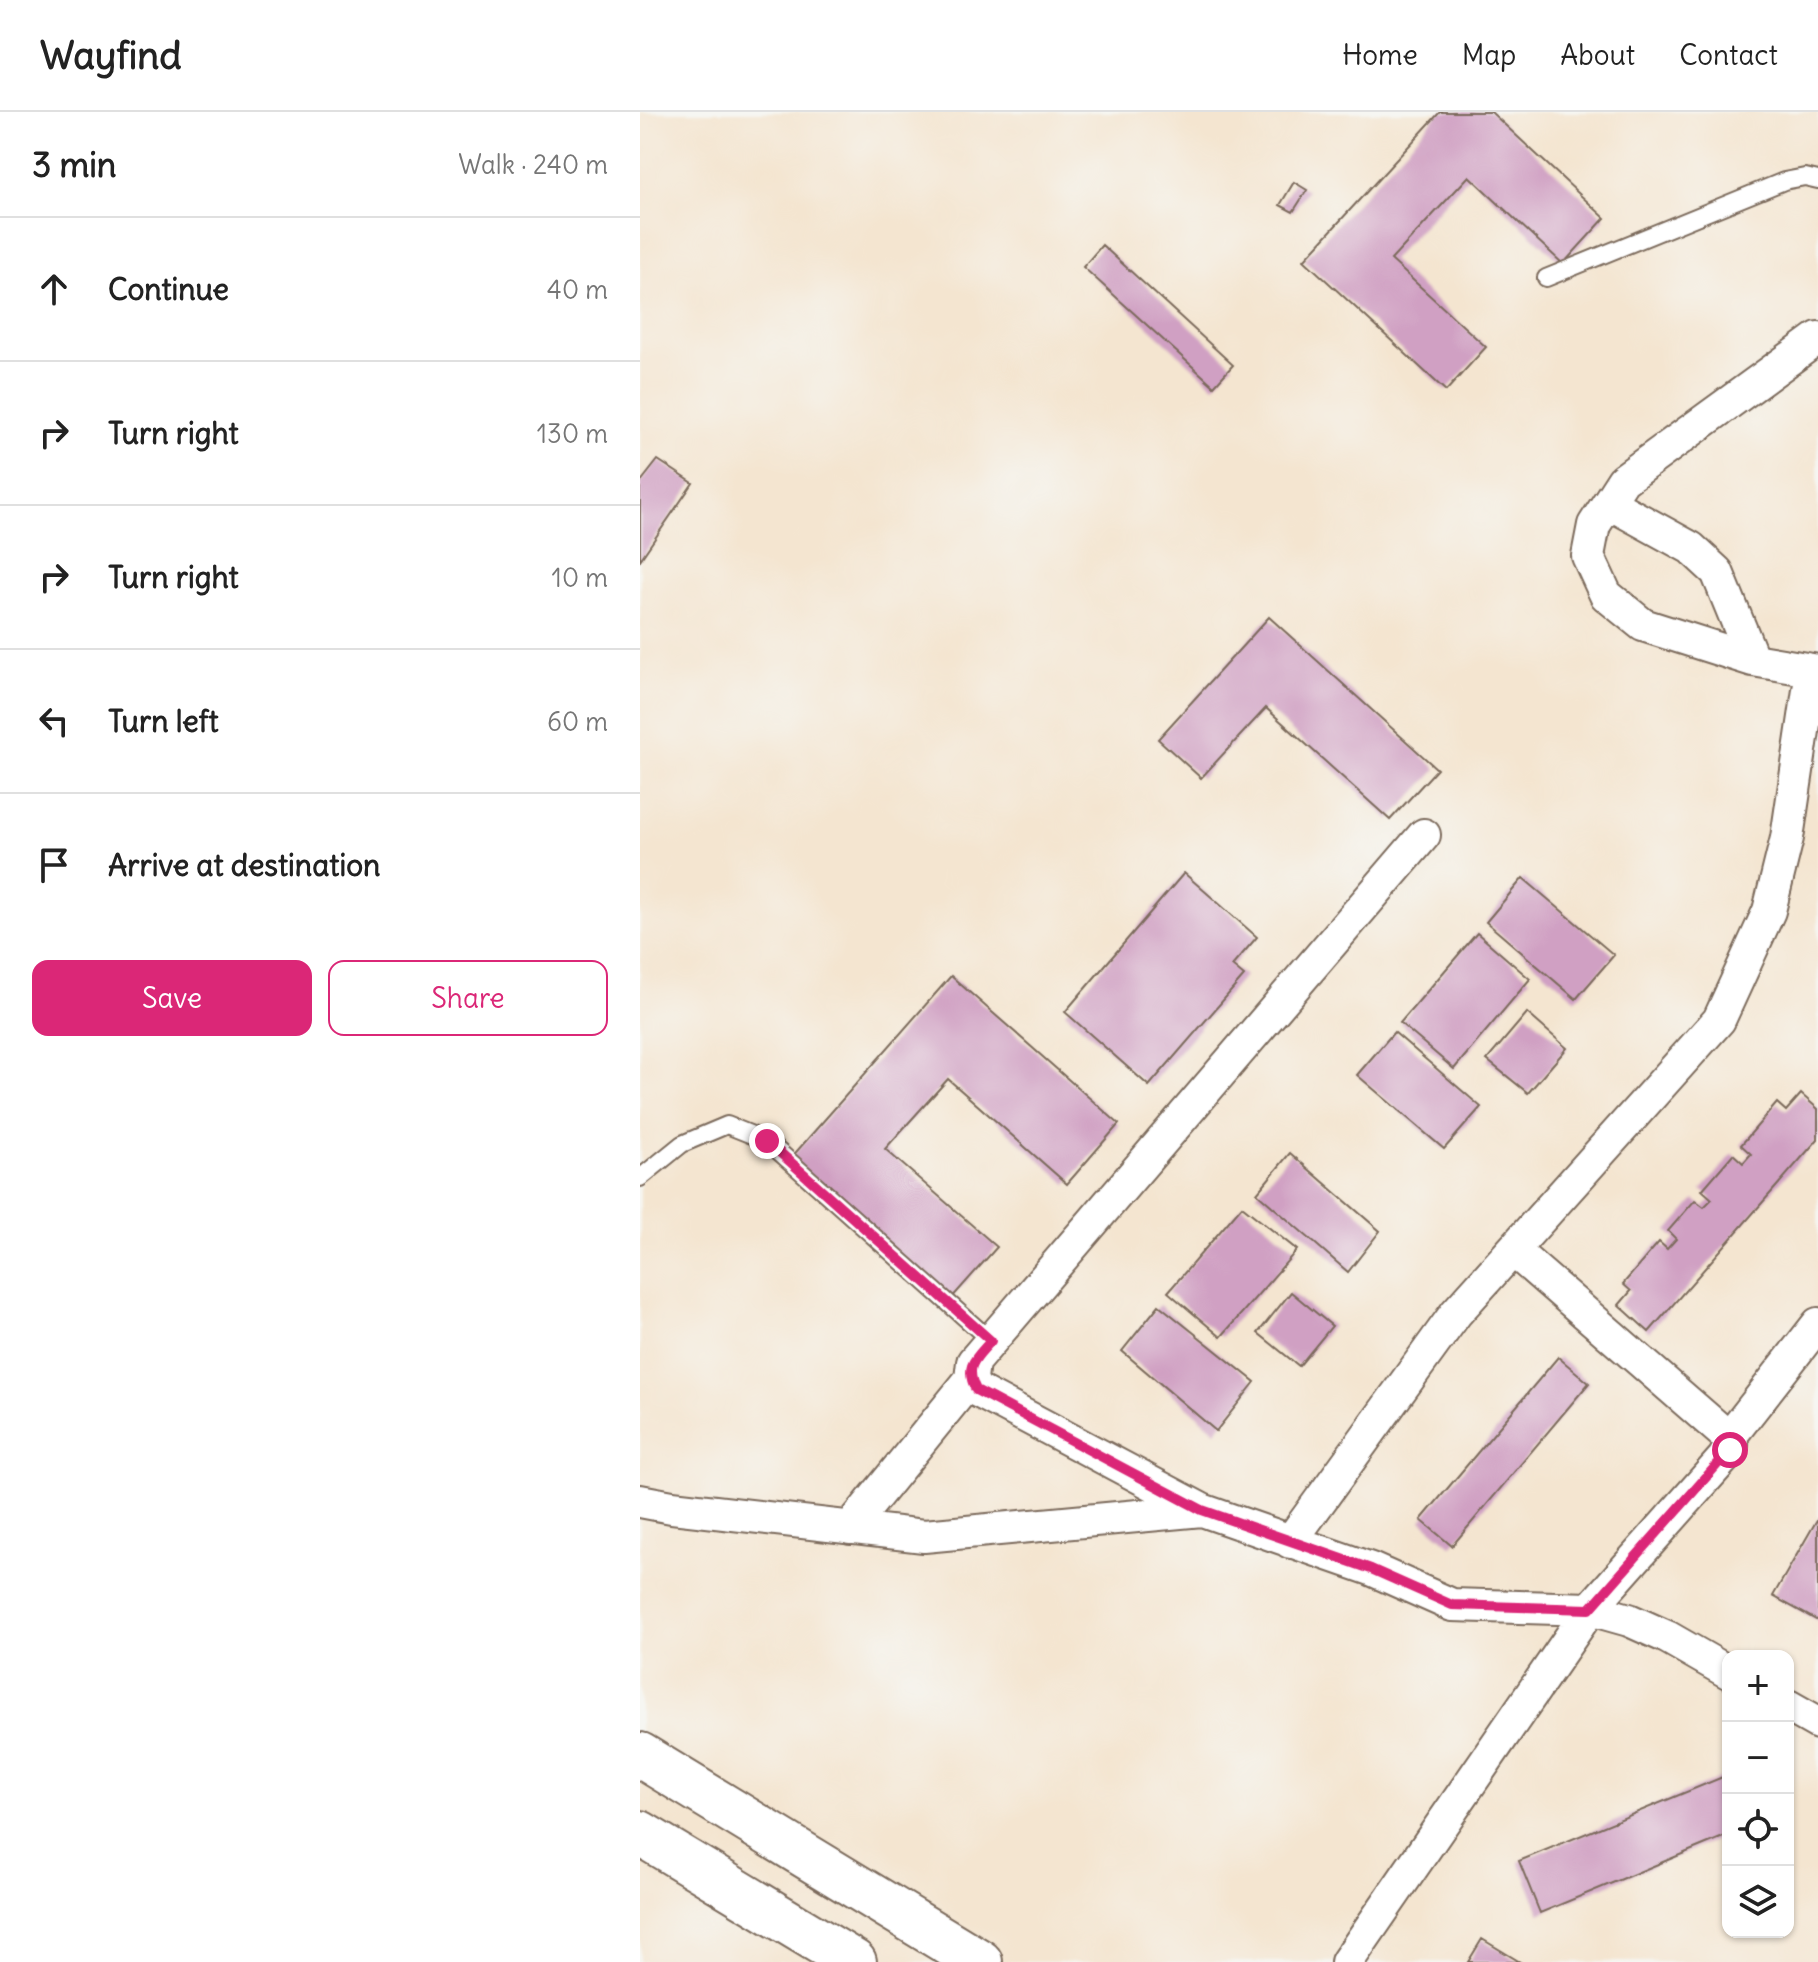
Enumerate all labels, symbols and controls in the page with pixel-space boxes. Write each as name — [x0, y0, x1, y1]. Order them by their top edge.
text: Wayfind — [40, 32, 182, 79]
text: Home — [1342, 37, 1418, 73]
text: Map — [1462, 37, 1516, 73]
text: About — [1560, 37, 1635, 73]
text: Contact — [1679, 37, 1778, 73]
text: 3 min — [32, 143, 117, 186]
text: Walk · 240 m — [458, 148, 608, 181]
icon: ahead — [32, 267, 76, 311]
text: Continue — [108, 270, 229, 308]
text: 40 m — [547, 273, 608, 306]
icon: right — [32, 411, 76, 455]
text: Turn right — [108, 414, 239, 452]
text: 130 m — [537, 417, 608, 450]
icon: right — [32, 555, 76, 599]
text: Turn right — [108, 558, 239, 596]
text: 10 m — [552, 561, 608, 594]
icon: left — [32, 699, 76, 743]
text: Turn left — [108, 702, 219, 740]
text: 60 m — [547, 705, 608, 738]
icon: arrive — [32, 843, 76, 887]
text: Arrive at destination — [108, 846, 380, 884]
button: Save — [32, 960, 312, 1036]
button: Share — [328, 960, 608, 1036]
route end — [749, 1123, 785, 1159]
route start — [1712, 1432, 1748, 1468]
map controls — [1722, 1650, 1794, 1938]
button: + — [1722, 1650, 1794, 1722]
button: − — [1722, 1722, 1794, 1794]
button: locate — [1722, 1794, 1794, 1866]
button: layers — [1722, 1866, 1794, 1938]

